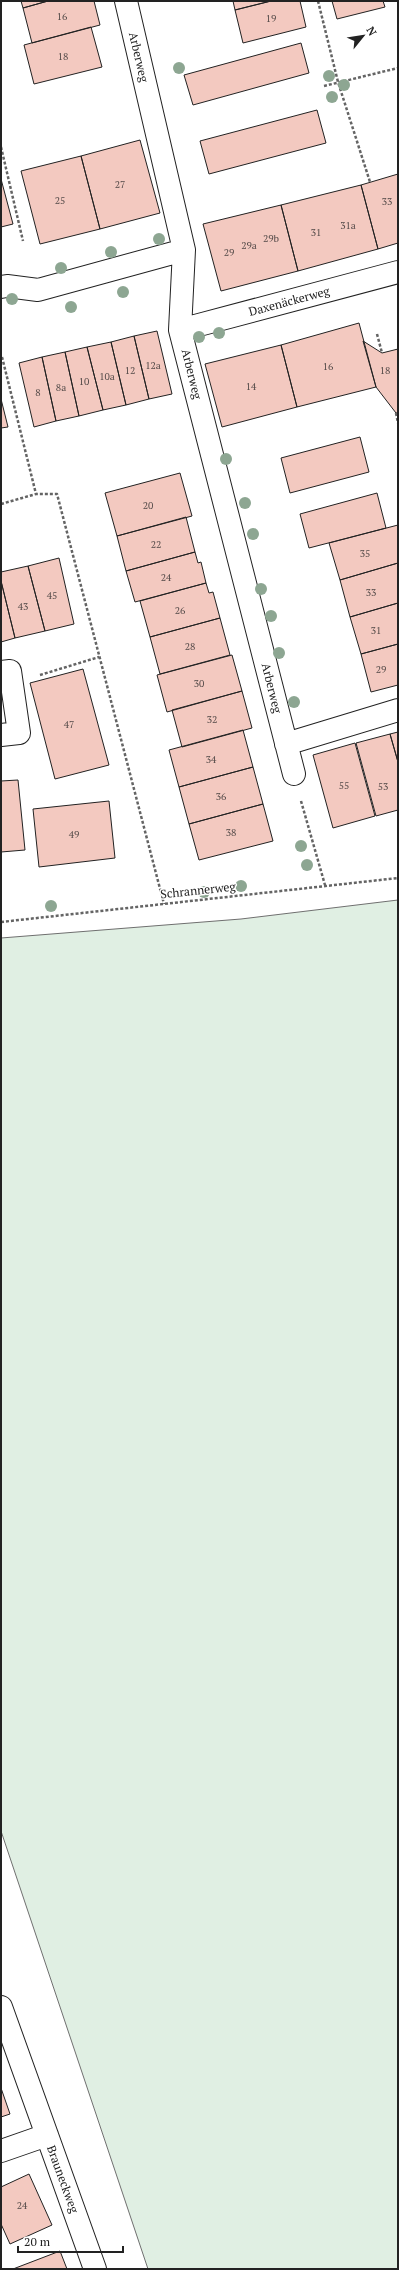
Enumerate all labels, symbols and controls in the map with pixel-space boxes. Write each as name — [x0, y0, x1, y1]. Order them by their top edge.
house number: 16 — [57, 10, 68, 23]
house number: 19 — [266, 12, 276, 25]
north arrow — [343, 16, 383, 56]
text: N — [364, 24, 380, 39]
street label: Arberweg — [126, 30, 152, 84]
house number: 18 — [58, 50, 68, 63]
house number: 27 — [115, 178, 125, 191]
house number: 25 — [55, 194, 65, 207]
house number: 33 — [382, 195, 392, 208]
house number: 31a — [340, 219, 356, 232]
house number: 31 — [311, 226, 321, 239]
house number: 29b — [263, 232, 280, 245]
house number: 29a — [241, 239, 257, 252]
house number: 29 — [224, 246, 234, 259]
street label: Daxenäckerweg — [247, 283, 332, 319]
street label: Arberweg — [179, 347, 206, 401]
house number: 12a — [145, 359, 161, 372]
house number: 16 — [323, 360, 334, 373]
house number: 12 — [125, 364, 135, 377]
house number: 18 — [380, 364, 390, 377]
house number: 10a — [99, 370, 115, 383]
house number: 10 — [79, 375, 89, 388]
house number: 14 — [246, 380, 257, 393]
house number: 8a — [56, 381, 66, 394]
house number: 8 — [35, 386, 41, 399]
house number: 20 — [143, 499, 153, 512]
house number: 22 — [151, 538, 161, 551]
house number: 35 — [360, 547, 370, 560]
house number: 24 — [161, 571, 172, 584]
house number: 33 — [366, 586, 376, 599]
house number: 45 — [47, 589, 57, 602]
house number: 43 — [18, 600, 28, 613]
house number: 26 — [175, 604, 186, 617]
house number: 31 — [371, 624, 381, 637]
house number: 28 — [185, 640, 195, 653]
street label: Arberweg — [259, 661, 286, 715]
house number: 29 — [376, 663, 386, 676]
house number: 30 — [194, 677, 204, 690]
house number: 32 — [207, 713, 217, 726]
house number: 47 — [64, 718, 74, 731]
house number: 34 — [206, 753, 217, 766]
house number: 55 — [339, 779, 349, 792]
house number: 53 — [378, 780, 388, 793]
house number: 36 — [216, 790, 227, 803]
house number: 38 — [226, 826, 236, 839]
house number: 49 — [69, 828, 79, 841]
street label: Schrannerweg — [160, 879, 237, 901]
street label: Brauneckweg — [44, 2143, 82, 2215]
house number: 24 — [17, 2199, 28, 2212]
scale bar — [18, 2228, 123, 2254]
text: 20 m — [24, 2234, 51, 2249]

